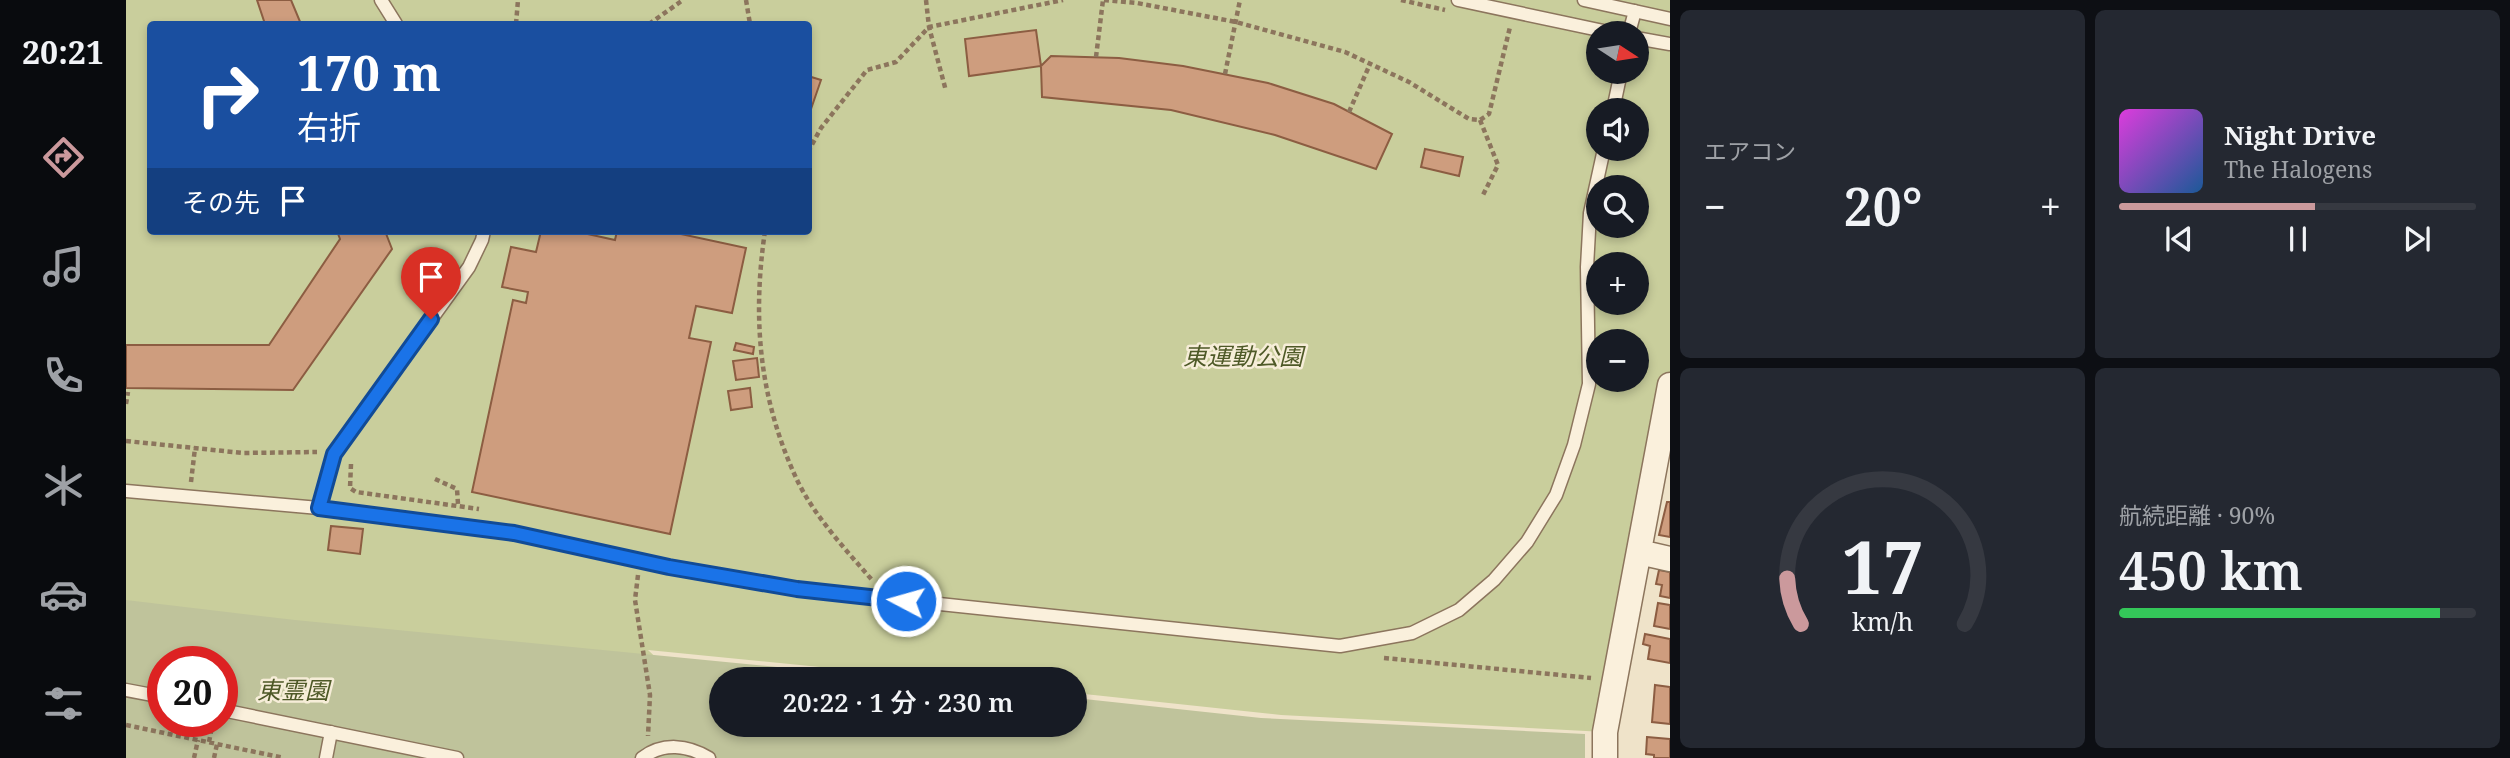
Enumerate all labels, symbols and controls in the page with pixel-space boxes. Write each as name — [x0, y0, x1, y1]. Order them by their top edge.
north arrow — [1586, 21, 1648, 84]
map controls — [1586, 21, 1649, 392]
text: 20:21 — [22, 30, 104, 73]
text: 170 m — [297, 39, 441, 105]
icon: right — [182, 49, 273, 140]
button: sound — [1586, 98, 1649, 161]
text: 右折 — [297, 105, 361, 148]
text: Night Drive — [2224, 117, 2376, 153]
icon: directions — [39, 133, 88, 182]
text: エアコン — [1704, 135, 1796, 167]
text: The Halogens — [2224, 153, 2372, 185]
text: 20° — [1843, 170, 1923, 241]
button: search — [1586, 175, 1649, 238]
text: − — [1704, 180, 1726, 232]
text: + — [2040, 180, 2061, 232]
icon: arrive — [274, 182, 312, 220]
text: その先 — [182, 184, 260, 220]
icon: previous — [2160, 220, 2198, 258]
icon: pause — [2279, 220, 2317, 258]
icon: next — [2398, 220, 2436, 258]
icon: music — [39, 242, 88, 291]
pin — [401, 247, 461, 319]
button: + — [1586, 252, 1649, 315]
icon: arrive — [412, 258, 450, 296]
button: − — [1586, 329, 1649, 392]
park label: 東運動公園 — [1183, 339, 1306, 372]
icon: phone — [39, 351, 88, 400]
icon: climate — [39, 461, 88, 510]
text: 航続距離 · 90% — [2119, 499, 2275, 531]
text: 17 — [1841, 516, 1924, 615]
text: 450 km — [2119, 534, 2303, 605]
position arrow — [869, 564, 943, 638]
icon: car — [39, 570, 88, 619]
text: km/h — [1852, 604, 1913, 638]
speed limit sign: 20 — [147, 646, 238, 737]
park label: 東霊園 — [257, 673, 332, 706]
icon: filters — [39, 679, 88, 728]
text: 20:22 · 1 分 · 230 m — [782, 684, 1014, 720]

